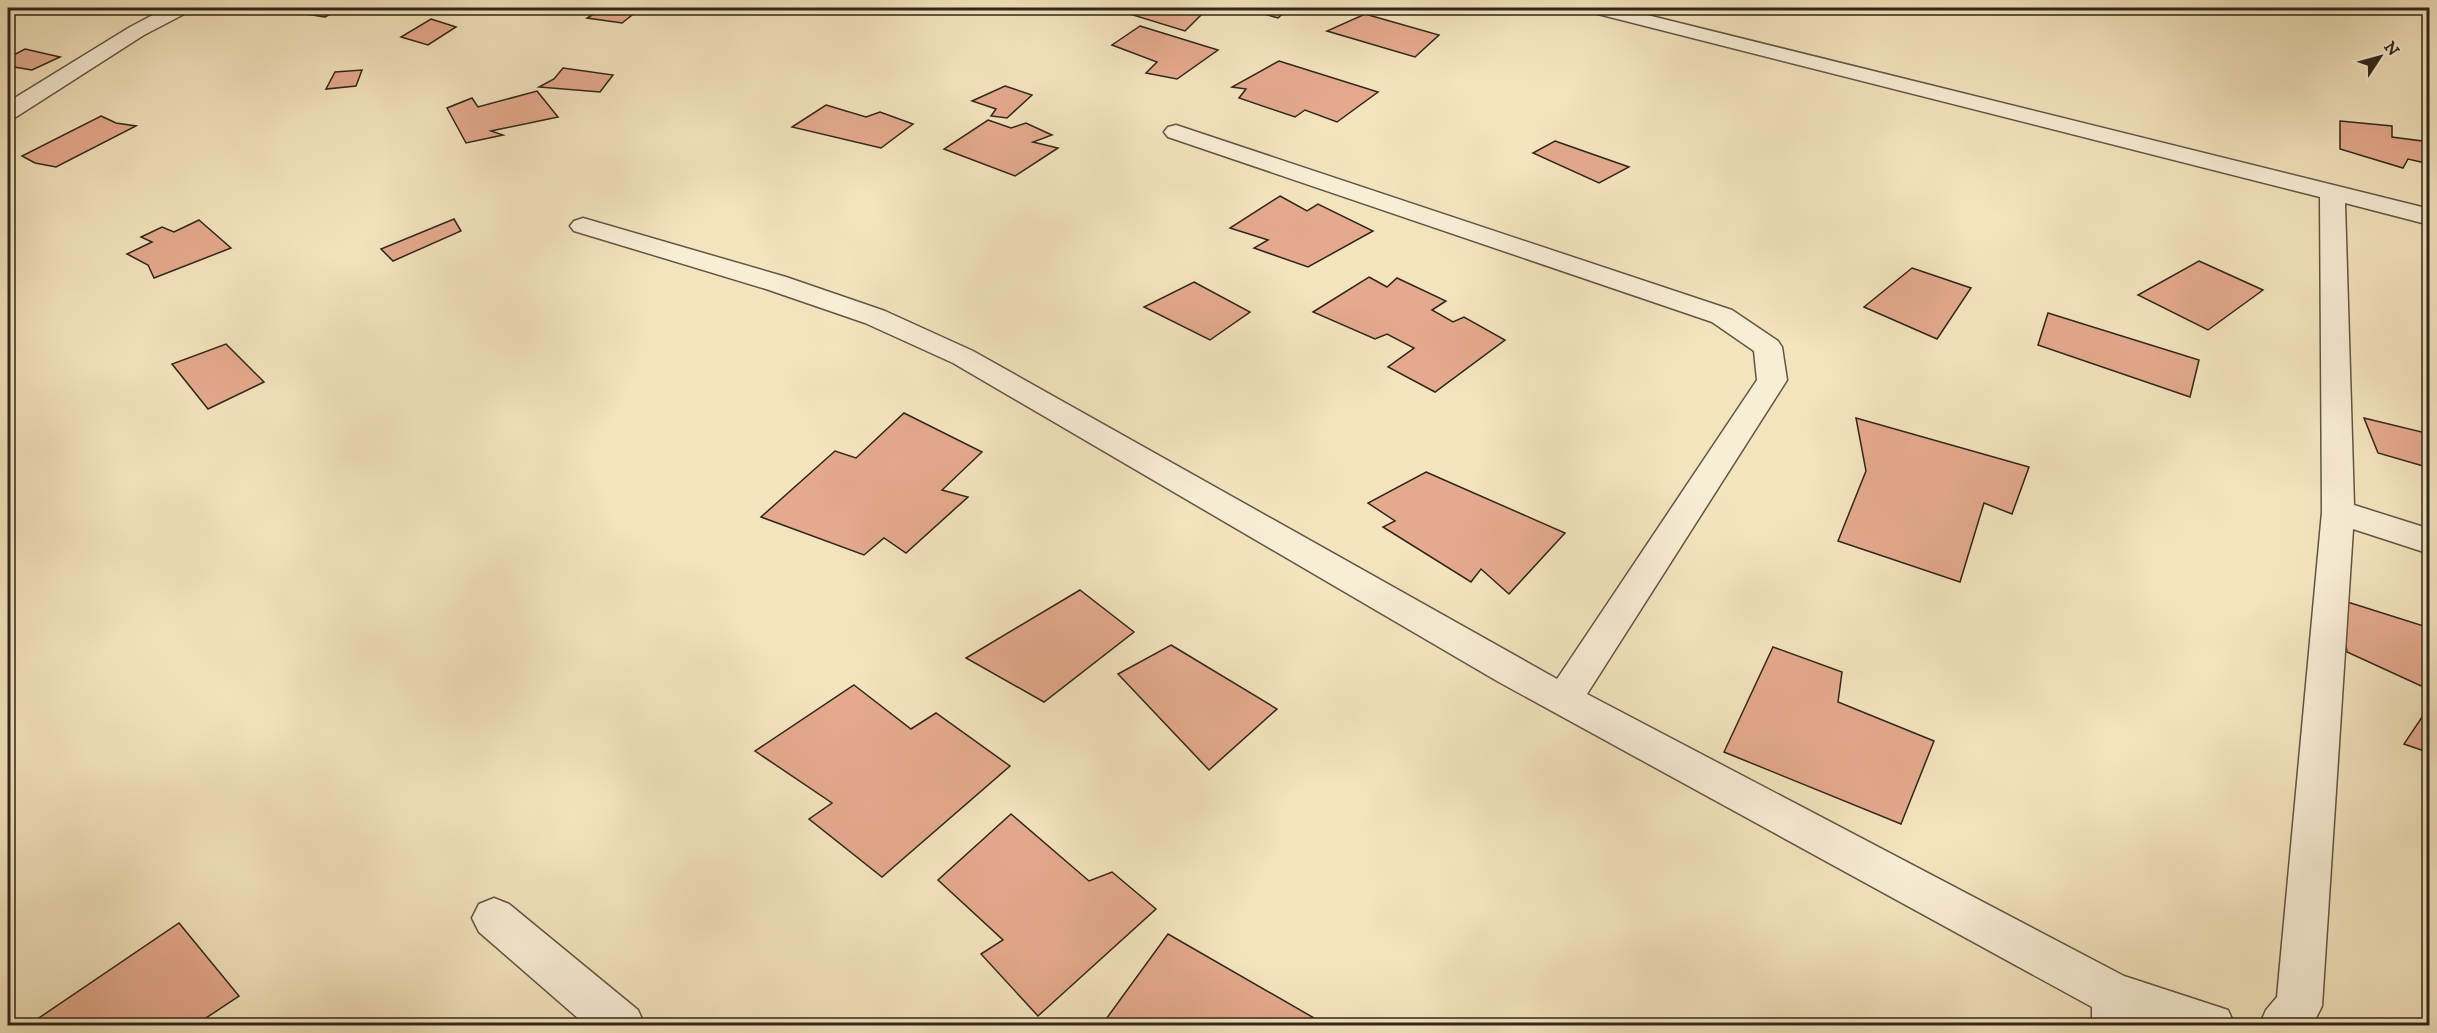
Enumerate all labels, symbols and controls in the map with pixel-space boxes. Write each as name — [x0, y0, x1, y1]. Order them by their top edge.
north arrow — [2350, 27, 2410, 87]
text: N — [2379, 38, 2403, 60]

